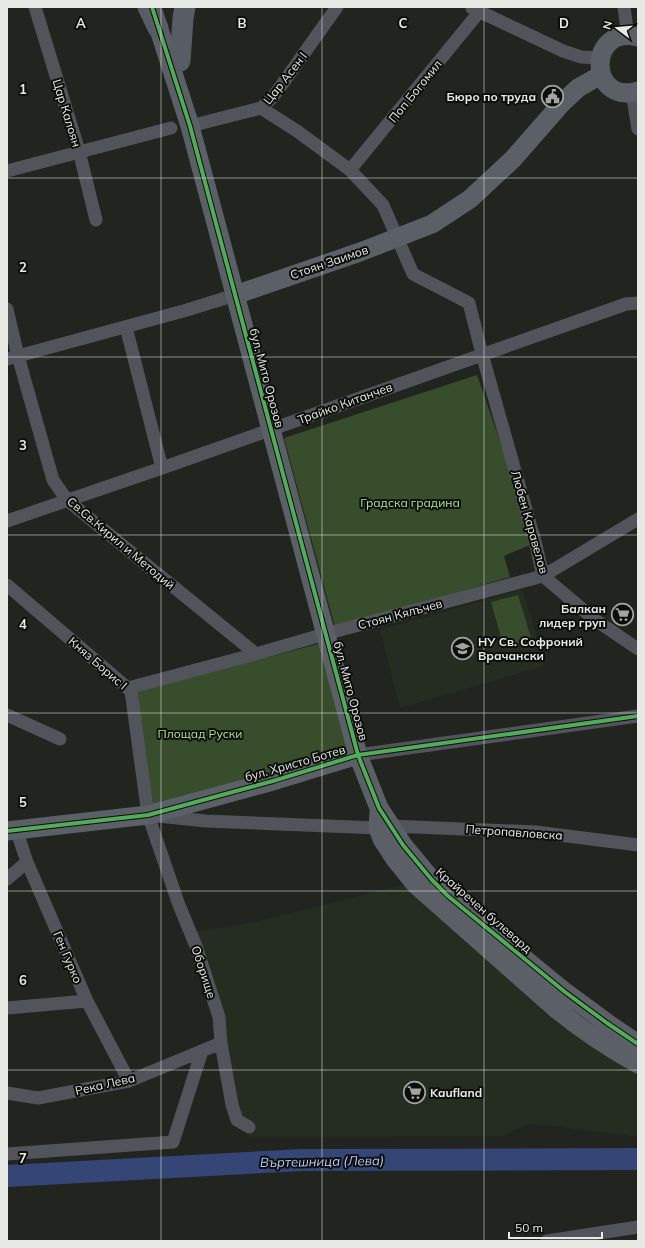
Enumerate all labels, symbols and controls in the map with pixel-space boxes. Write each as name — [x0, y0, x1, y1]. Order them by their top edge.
north arrow — [597, 8, 637, 48]
text: A — [76, 15, 86, 31]
text: B — [238, 15, 247, 31]
text: C — [399, 15, 408, 31]
text: D — [559, 15, 569, 31]
text: N — [600, 19, 615, 31]
street label: Цар Асен I — [260, 49, 310, 107]
street label: Поп Богомил — [385, 57, 445, 125]
street label: Цар Калоян — [50, 77, 84, 149]
text: 1 — [19, 81, 27, 97]
public building icon: Бюро по труда — [539, 83, 565, 109]
place label: Бюро по труда — [447, 89, 536, 104]
street label: Стоян Заимов — [288, 242, 370, 282]
text: 2 — [19, 259, 27, 275]
street label: бул. Мито Орозов — [247, 327, 288, 430]
street label: Трайко Китанчев — [296, 379, 395, 427]
text: 3 — [19, 437, 27, 453]
street label: Любен Каравелов — [508, 469, 552, 576]
street label: Св.Св.Кирил и Методий — [64, 494, 178, 592]
park label: Градска градина — [360, 495, 460, 510]
street label: Стоян Кялъчев — [356, 595, 444, 632]
place label: Балкан лидер груп — [539, 601, 606, 630]
supermarket icon: Балкан лидер груп — [609, 602, 635, 628]
text: 4 — [19, 616, 27, 632]
street label: Княз Борис I — [66, 633, 130, 693]
place label: НУ Св. Софроний Врачански — [478, 634, 583, 663]
school or university icon: НУ Св. Софроний Врачански — [449, 635, 475, 661]
street label: бул. Мито Орозов — [331, 640, 372, 743]
park label: Площад Руски — [158, 726, 242, 741]
street label: бул. Христо Ботев — [243, 741, 347, 785]
text: 5 — [19, 794, 27, 810]
street label: Петропавловска — [465, 821, 563, 843]
street label: Крайречен булевард — [433, 864, 535, 956]
street label: Ген Гурко — [50, 929, 86, 985]
street label: Оборище — [188, 944, 220, 1001]
text: 6 — [19, 972, 27, 988]
street label: Река Лева — [74, 1070, 136, 1098]
supermarket icon: Kaufland — [401, 1079, 427, 1105]
place label: Kaufland — [430, 1085, 482, 1100]
text: 7 — [19, 1150, 27, 1166]
water label: Въртешница (Лева) — [260, 1152, 384, 1170]
scale bar — [509, 1214, 602, 1240]
text: 50 m — [515, 1220, 543, 1235]

